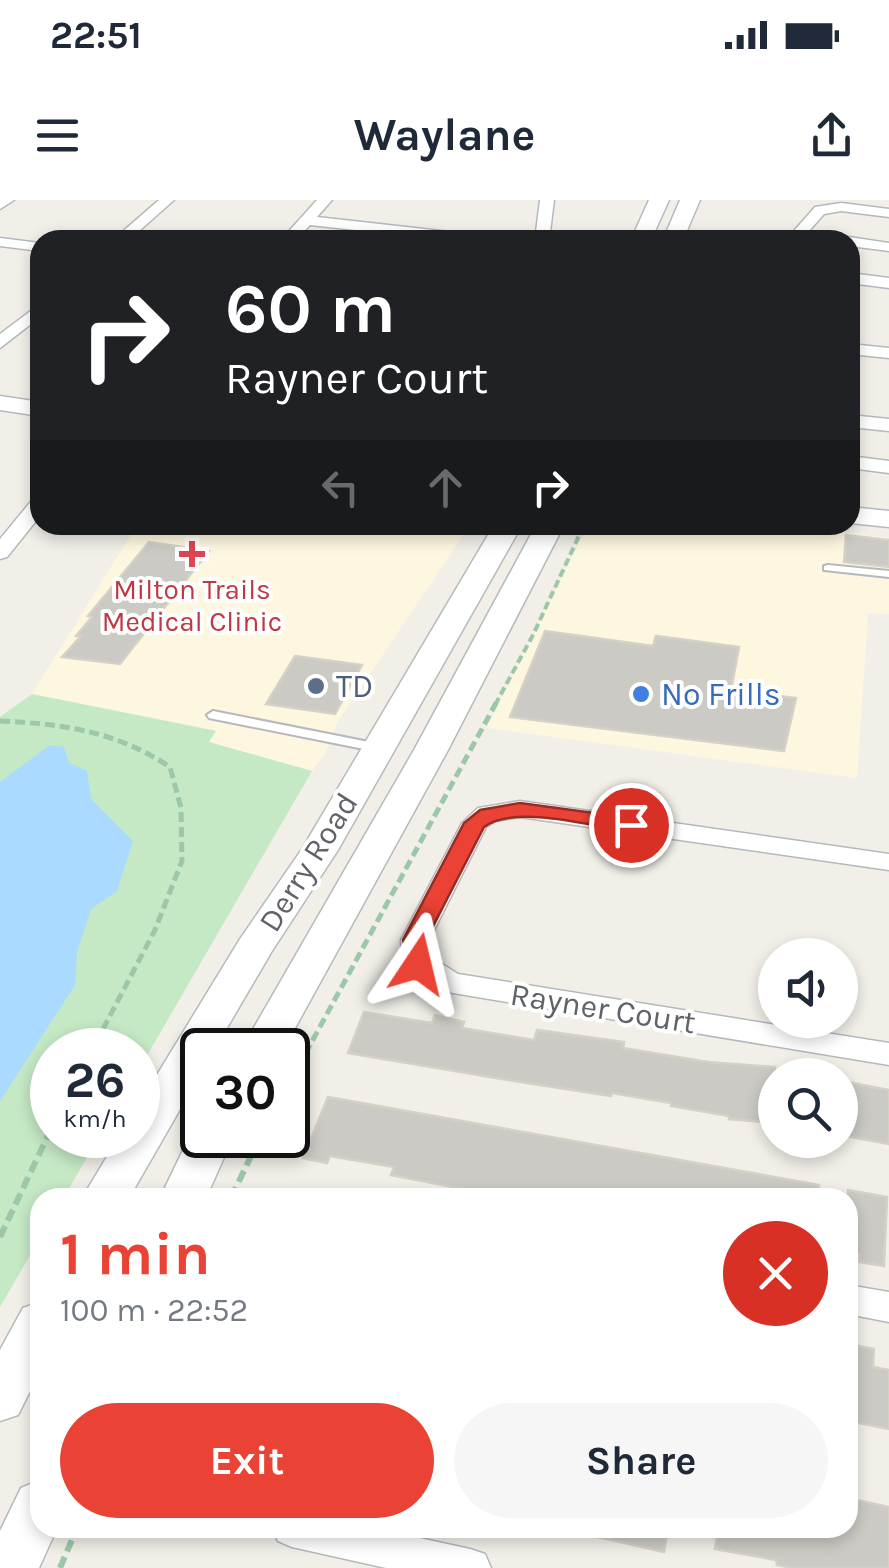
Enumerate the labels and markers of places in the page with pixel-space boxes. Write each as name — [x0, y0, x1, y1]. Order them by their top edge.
marker: Milton Trails Medical Clinic — [179, 541, 205, 567]
place label: Milton Trails Medical Clinic — [102, 573, 282, 638]
place label: TD — [336, 668, 373, 705]
marker: TD — [305, 675, 327, 697]
place label: No Frills — [661, 676, 781, 713]
marker: No Frills — [630, 683, 652, 705]
pin — [589, 783, 674, 868]

